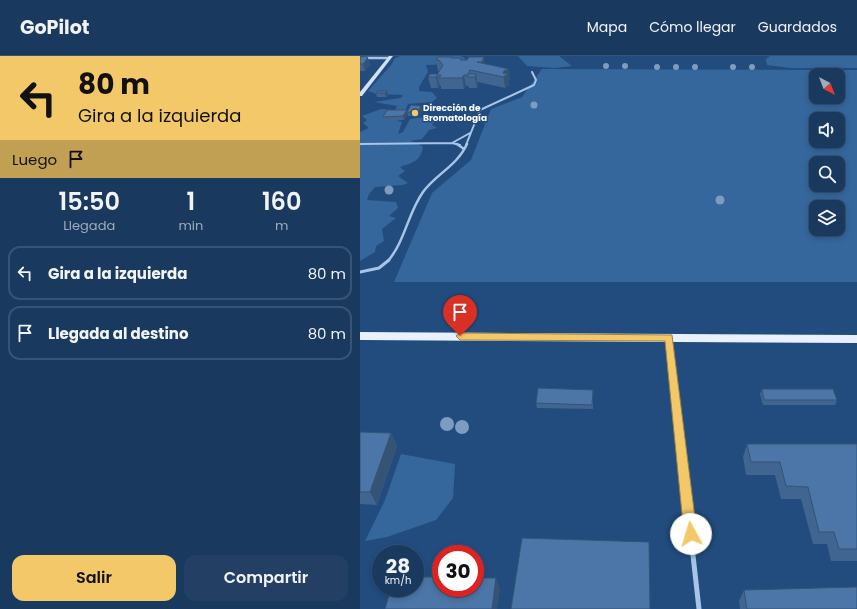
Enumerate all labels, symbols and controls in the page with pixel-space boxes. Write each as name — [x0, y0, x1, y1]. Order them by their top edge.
text: GoPilot — [20, 14, 89, 41]
text: Mapa — [587, 17, 627, 37]
text: Cómo llegar — [649, 17, 736, 37]
text: Guardados — [758, 17, 837, 37]
text: 80 m — [78, 65, 150, 104]
north arrow — [809, 68, 845, 104]
map controls — [809, 68, 845, 236]
icon: left — [12, 72, 64, 124]
place label: Dirección de Bromatología — [423, 102, 487, 124]
text: Gira a la izquierda — [78, 103, 241, 128]
marker: Dirección de Bromatología — [410, 108, 420, 118]
button: sound — [809, 112, 845, 148]
icon: arrive — [65, 148, 87, 170]
text: Luego — [12, 149, 57, 170]
button: search — [809, 156, 845, 192]
text: 15:50 — [59, 185, 120, 218]
text: 1 — [187, 185, 195, 218]
text: 160 — [262, 185, 301, 218]
button: layers — [809, 200, 845, 236]
text: Llegada — [63, 216, 115, 235]
text: min — [178, 216, 203, 235]
text: m — [275, 216, 288, 235]
icon: left — [14, 262, 36, 284]
text: Gira a la izquierda — [48, 263, 187, 284]
text: 80 m — [308, 263, 346, 284]
pin — [443, 295, 477, 336]
icon: arrive — [449, 301, 471, 323]
icon: arrive — [14, 322, 36, 344]
text: Llegada al destino — [48, 323, 189, 344]
text: 80 m — [308, 323, 346, 344]
position arrow — [670, 513, 712, 555]
speed limit sign: 30 — [432, 545, 484, 597]
text: 28 — [386, 552, 410, 580]
button: Salir — [12, 555, 176, 601]
button: Compartir — [184, 555, 348, 601]
text: km/h — [385, 573, 411, 588]

